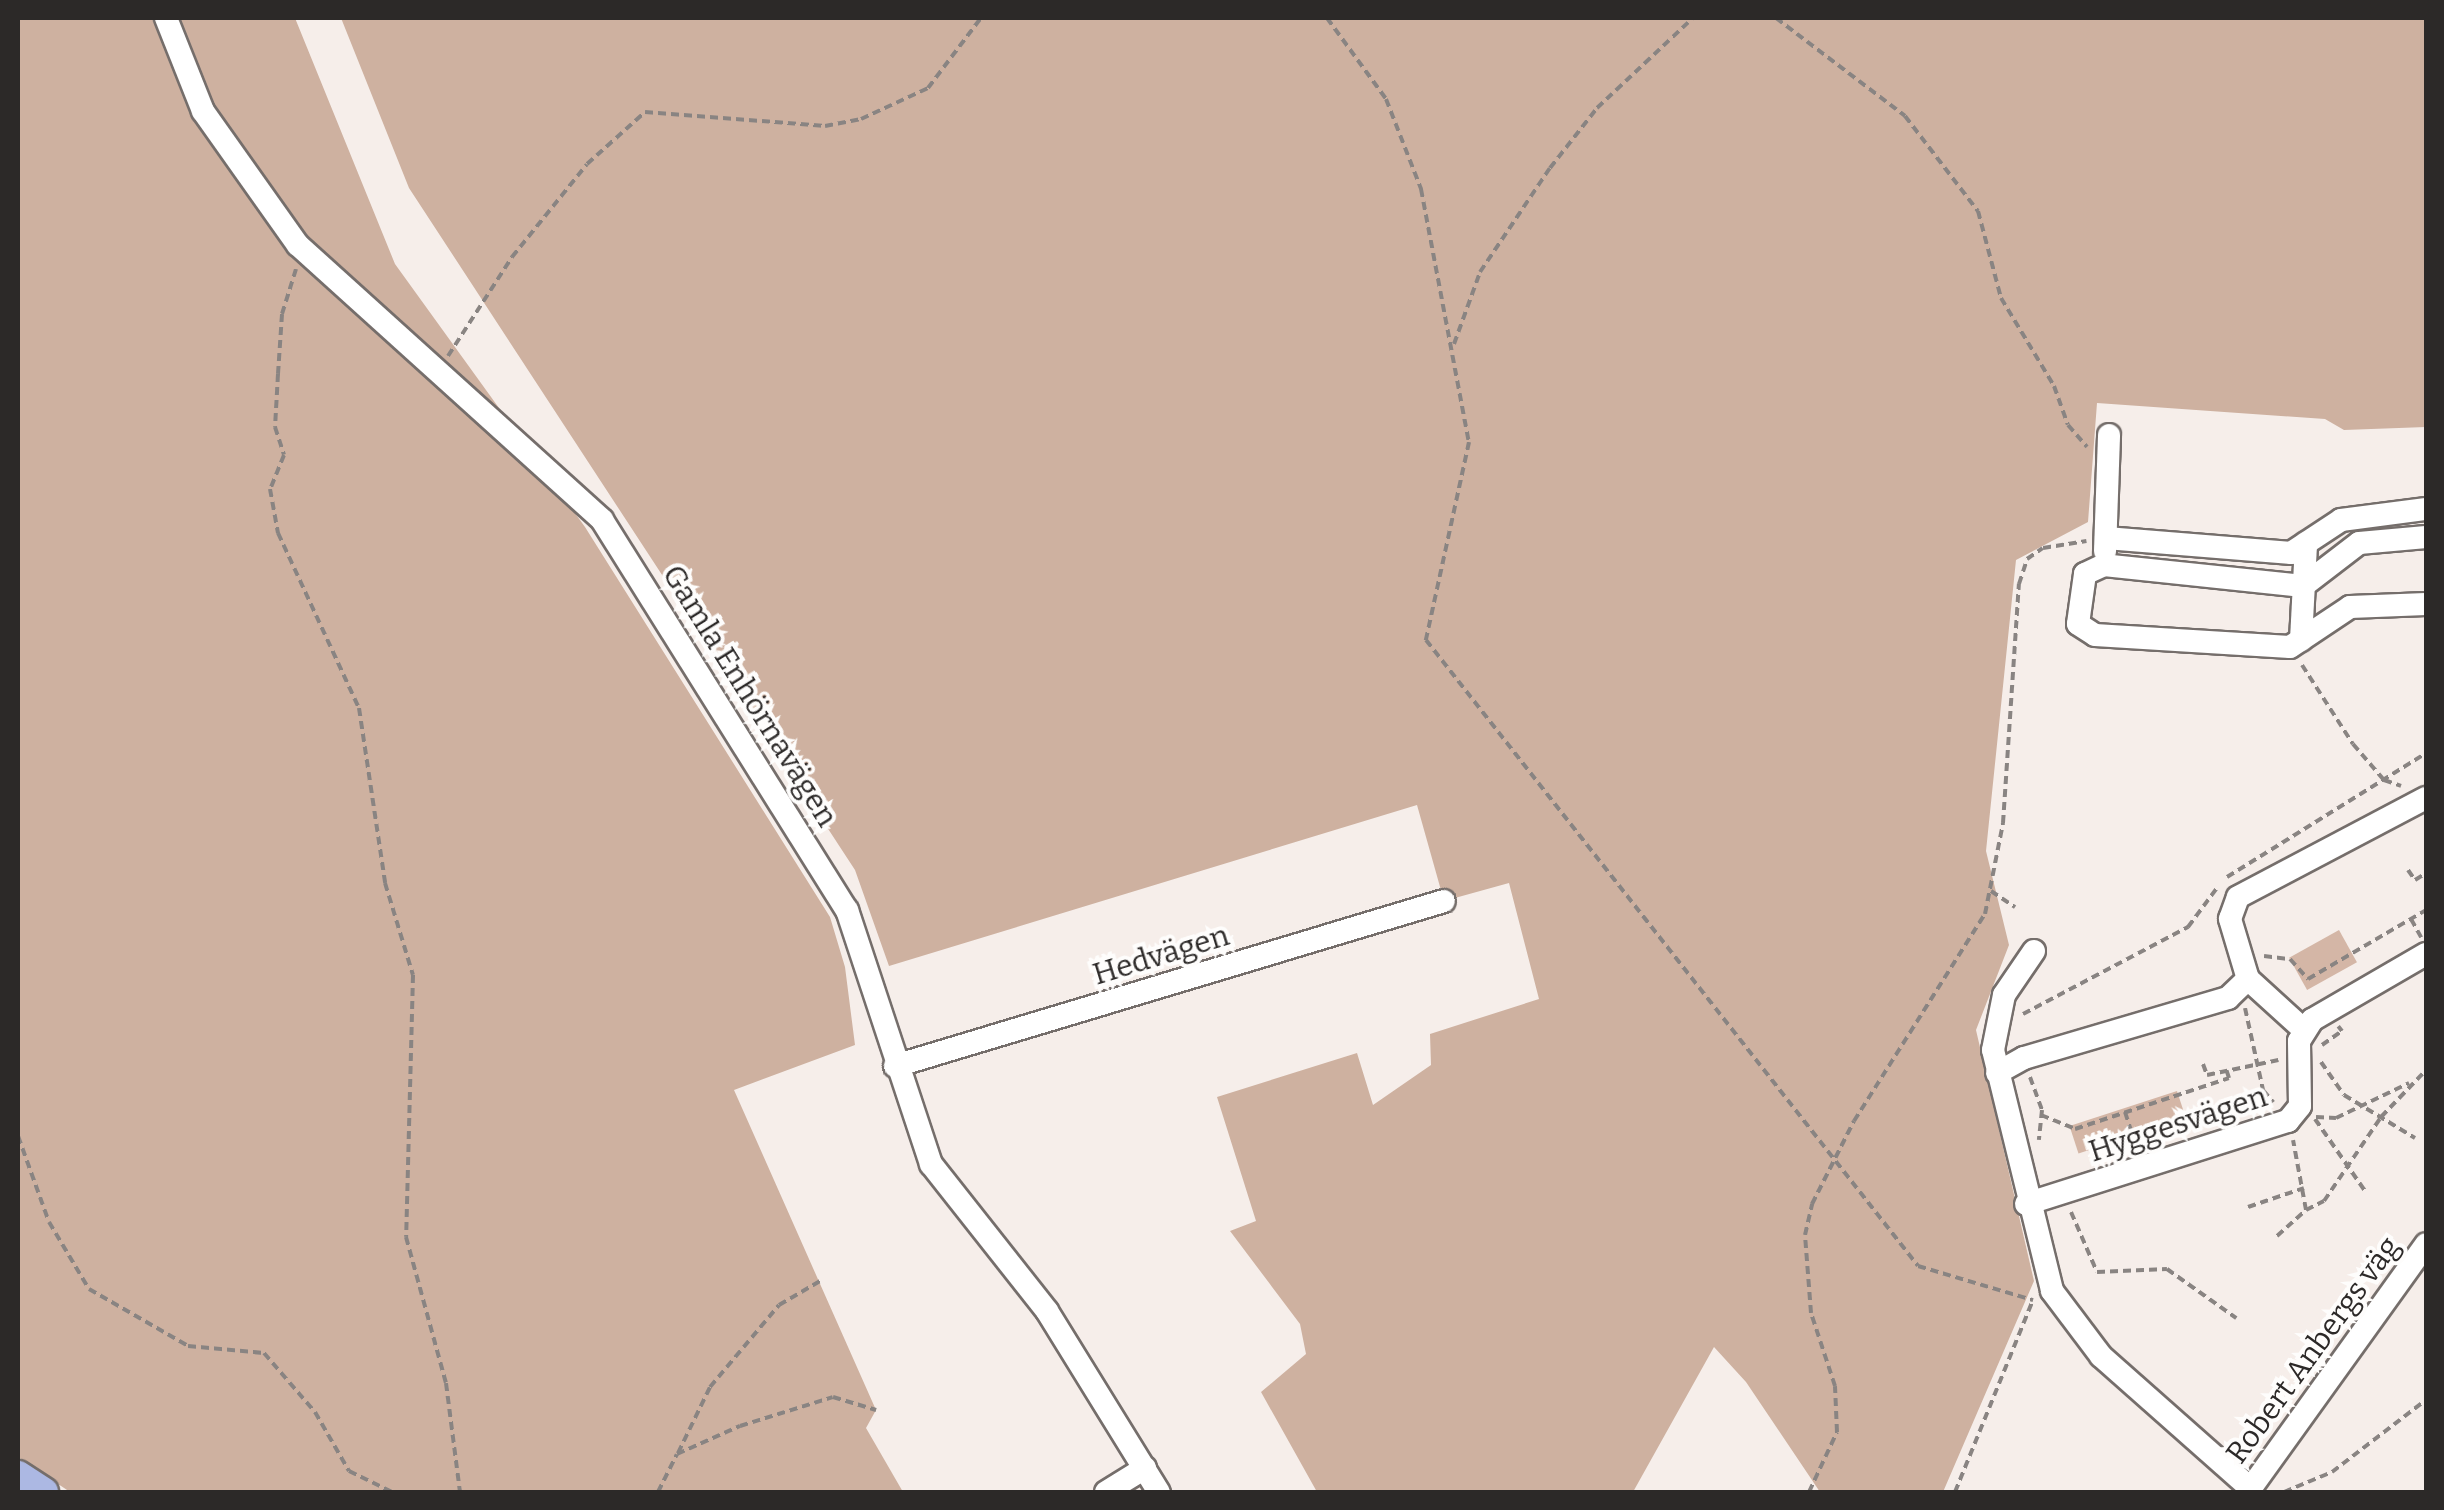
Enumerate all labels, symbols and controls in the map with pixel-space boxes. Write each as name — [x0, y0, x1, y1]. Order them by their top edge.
street label: Gamla Enhörnavägen — [655, 559, 845, 833]
street label: Hedvägen — [1089, 917, 1233, 993]
street label: Hyggesvägen — [2084, 1078, 2272, 1170]
street label: Robert Anbergs väg — [2219, 1230, 2407, 1470]

